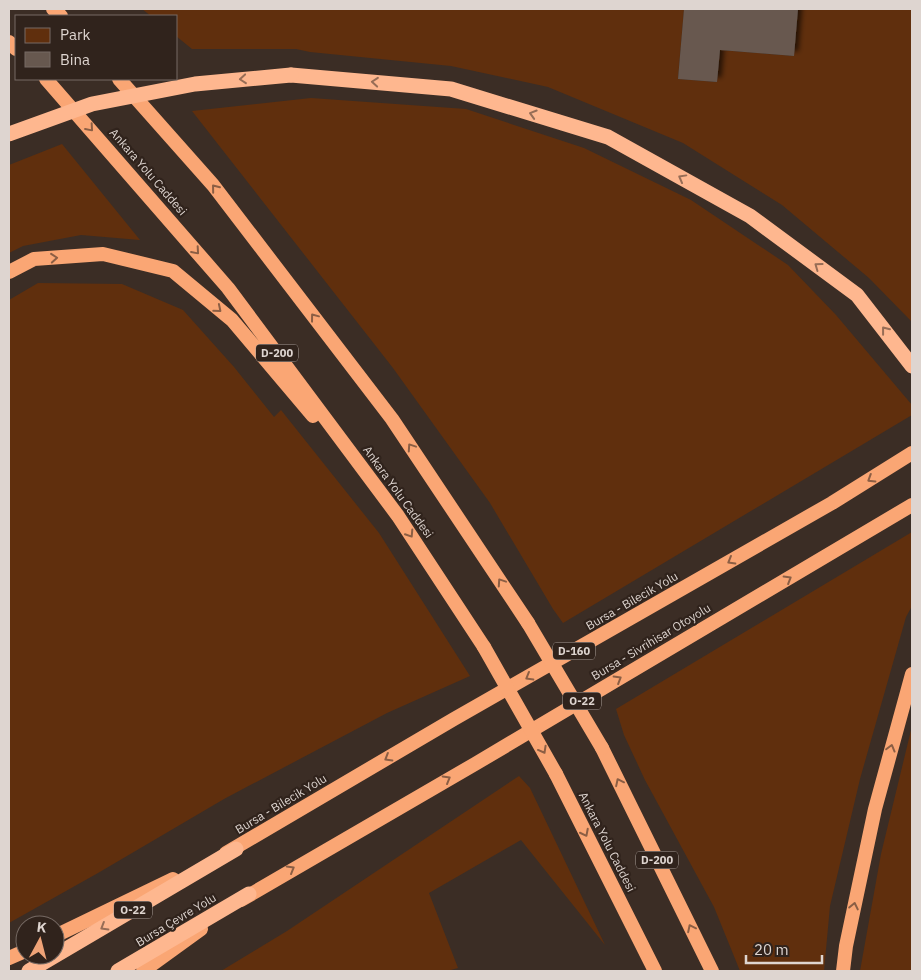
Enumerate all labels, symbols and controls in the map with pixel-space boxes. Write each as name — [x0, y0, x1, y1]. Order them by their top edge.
legend — [15, 15, 178, 80]
text: Park — [60, 25, 90, 44]
text: Bina — [60, 50, 90, 69]
one-way arrow — [239, 73, 247, 84]
one-way arrow — [371, 77, 379, 88]
one-way arrow — [530, 109, 538, 119]
one-way arrow — [84, 122, 93, 131]
street label: Ankara Yolu Caddesi — [107, 125, 190, 218]
one-way arrow — [678, 174, 687, 184]
one-way arrow — [212, 185, 220, 194]
one-way arrow — [191, 245, 200, 254]
one-way arrow — [51, 253, 59, 264]
one-way arrow — [814, 263, 824, 272]
one-way arrow — [213, 303, 222, 312]
one-way arrow — [311, 314, 319, 323]
one-way arrow — [882, 327, 890, 336]
road number: D-200 — [256, 344, 298, 362]
street label: Ankara Yolu Caddesi — [360, 443, 437, 541]
one-way arrow — [408, 443, 417, 453]
one-way arrow — [867, 473, 877, 482]
one-way arrow — [404, 528, 413, 538]
one-way arrow — [727, 555, 736, 565]
street label: Bursa - Bilecik Yolu — [583, 568, 681, 633]
one-way arrow — [782, 575, 791, 585]
one-way arrow — [497, 579, 507, 588]
street label: Bursa - Sivrihisar Otoyolu — [588, 600, 713, 683]
road number: D-160 — [553, 642, 595, 659]
one-way arrow — [525, 670, 534, 680]
one-way arrow — [612, 676, 621, 686]
road number: O-22 — [563, 692, 601, 709]
one-way arrow — [885, 743, 896, 752]
one-way arrow — [536, 745, 546, 754]
one-way arrow — [385, 752, 394, 762]
street label: Bursa - Bilecik Yolu — [232, 770, 329, 837]
one-way arrow — [442, 776, 451, 786]
one-way arrow — [615, 778, 625, 787]
street label: Ankara Yolu Caddesi — [576, 789, 639, 894]
one-way arrow — [579, 828, 589, 837]
road number: D-200 — [636, 852, 678, 868]
one-way arrow — [286, 866, 295, 876]
street label: Bursa Çevre Yolu — [133, 890, 219, 949]
road number: O-22 — [114, 902, 152, 918]
one-way arrow — [849, 902, 859, 910]
north arrow — [15, 915, 65, 965]
text: K — [36, 918, 48, 937]
one-way arrow — [100, 921, 109, 931]
one-way arrow — [687, 924, 697, 933]
scale bar — [746, 932, 822, 964]
text: 20 m — [754, 940, 789, 959]

